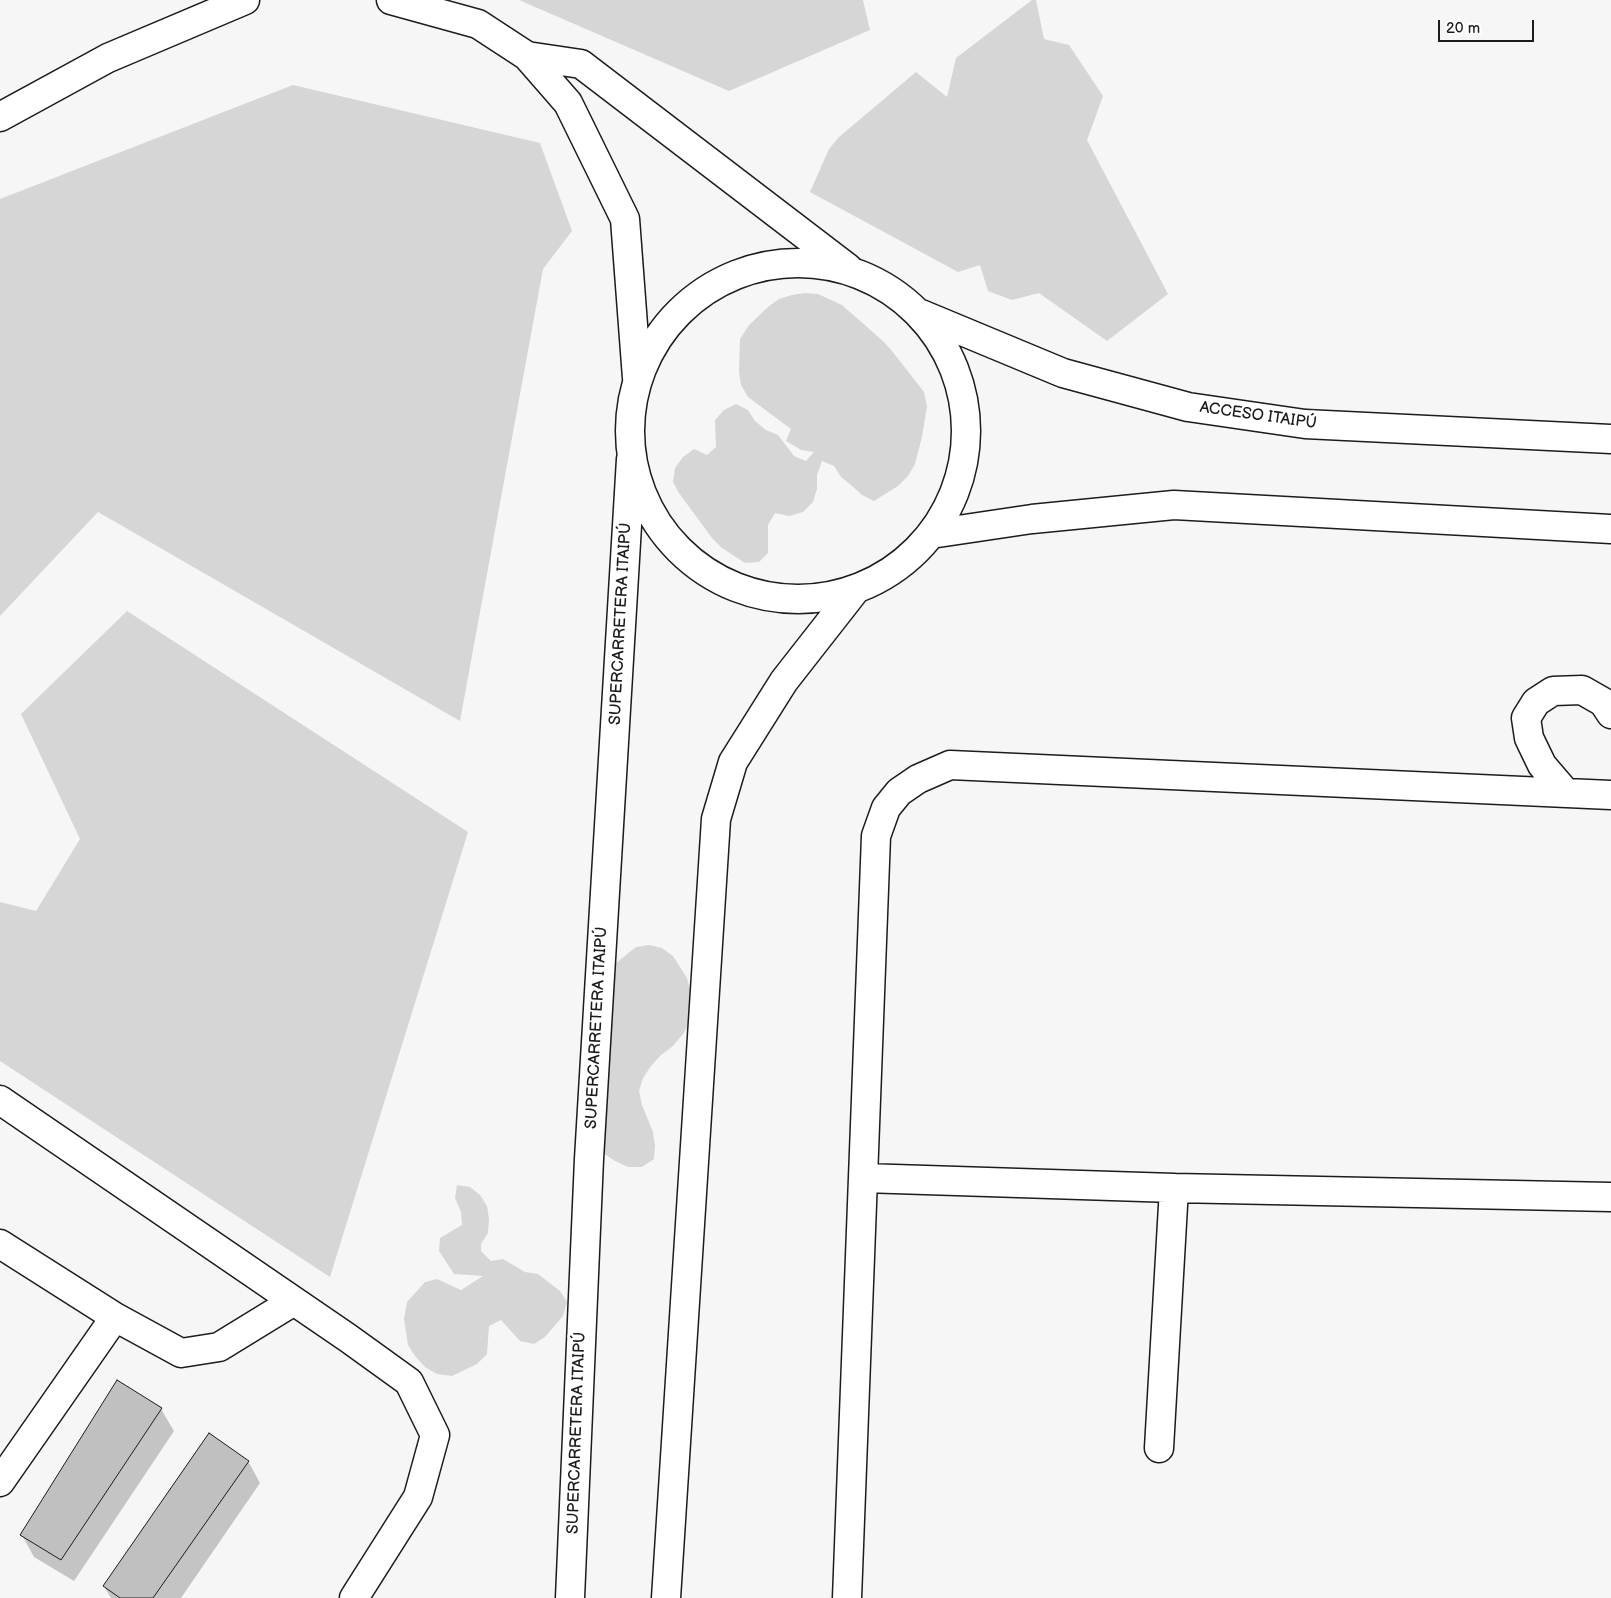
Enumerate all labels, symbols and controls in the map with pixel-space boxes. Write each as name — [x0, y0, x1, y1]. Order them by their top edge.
scale bar — [1441, 10, 1537, 42]
text: 20 m — [1446, 19, 1480, 38]
street label: ACCESO ITAIPÚ — [1198, 398, 1318, 434]
street label: SUPERCARRETERA ITAIPÚ — [606, 522, 636, 726]
street label: SUPERCARRETERA ITAIPÚ — [582, 926, 612, 1130]
street label: SUPERCARRETERA ITAIPÚ — [564, 1332, 590, 1534]

